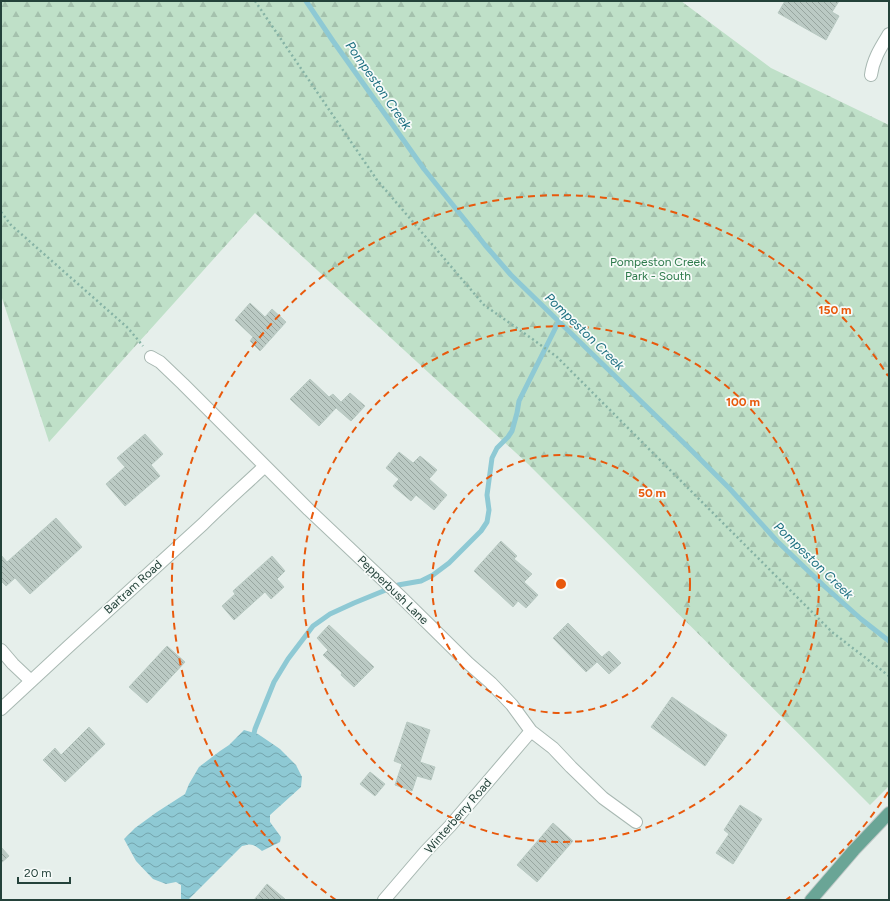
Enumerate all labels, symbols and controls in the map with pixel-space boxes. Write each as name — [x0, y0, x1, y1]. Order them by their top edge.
water label: Pompeston Creek — [343, 38, 415, 133]
park label: Pompeston Creek Park - South — [610, 255, 706, 283]
water label: Pompeston Creek — [542, 290, 628, 373]
text: 150 m — [818, 303, 852, 317]
text: 100 m — [726, 395, 760, 409]
text: 50 m — [638, 486, 666, 500]
water label: Pompeston Creek — [771, 519, 857, 602]
street label: Pepperbush Lane — [355, 553, 432, 628]
street label: Bartram Road — [101, 557, 165, 617]
centre of rings — [554, 577, 568, 591]
street label: Winterberry Road — [422, 776, 494, 856]
scale bar — [18, 859, 70, 885]
text: 20 m — [24, 866, 52, 880]

